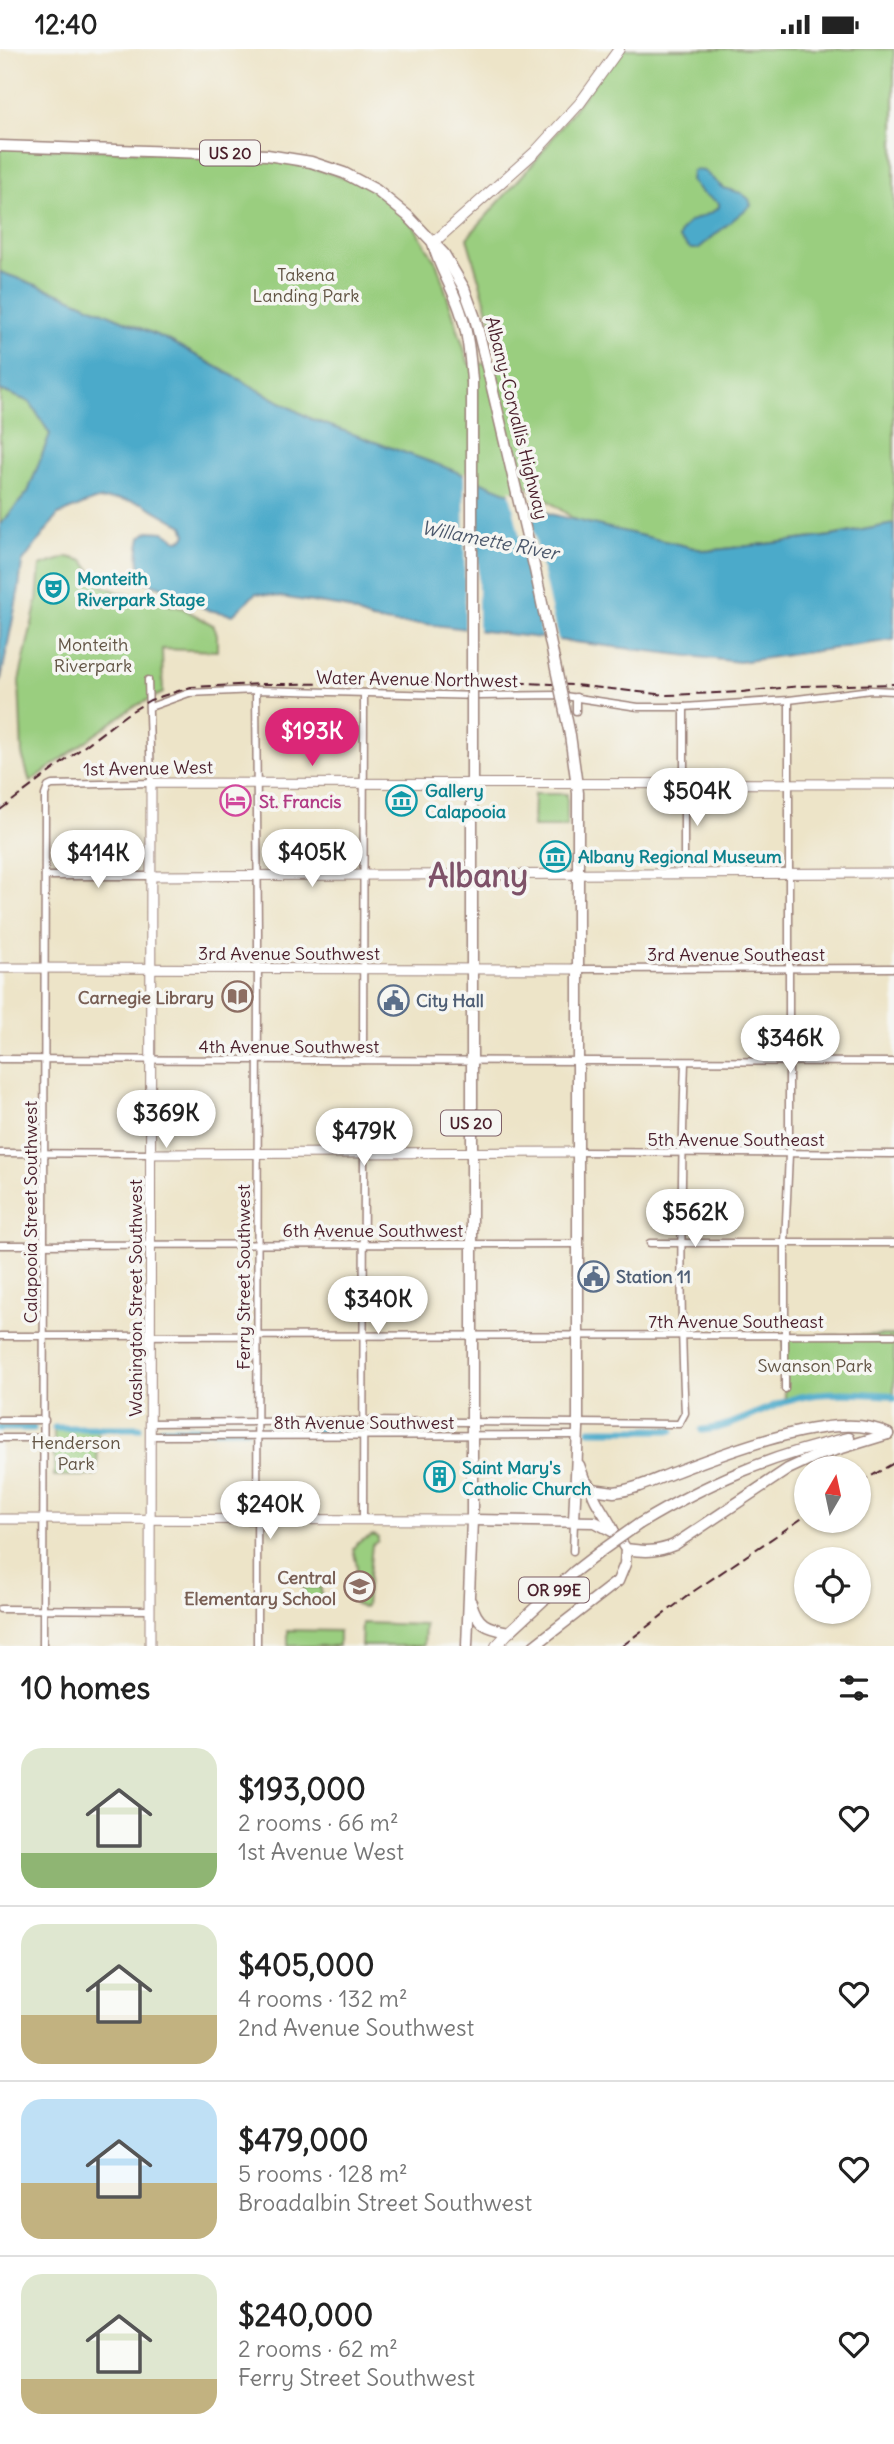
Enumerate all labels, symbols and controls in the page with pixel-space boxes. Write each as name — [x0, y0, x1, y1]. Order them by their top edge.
text: 12:40 — [35, 8, 98, 41]
road number: US 20 — [200, 141, 260, 165]
park label: Takena Landing Park — [253, 263, 359, 307]
street label: Albany-Corvallis Highway — [481, 314, 553, 522]
water label: Willamette River — [420, 515, 563, 565]
place label: Monteith Riverpark Stage — [77, 567, 206, 611]
theatre icon: Monteith Riverpark Stage — [37, 571, 71, 605]
park label: Monteith Riverpark — [54, 633, 132, 677]
street label: Water Avenue Northwest — [316, 666, 518, 692]
pin: $193K — [263, 709, 361, 768]
text: $193K — [281, 716, 343, 745]
street label: 1st Avenue West — [83, 755, 213, 781]
pin: $504K — [648, 769, 746, 828]
text: $504K — [663, 776, 731, 805]
place label: Gallery Calapooia — [425, 779, 506, 823]
museum icon: Gallery Calapooia — [385, 783, 419, 817]
hotel icon: St. Francis — [219, 784, 253, 818]
place label: St. Francis — [259, 790, 341, 813]
pin: $405K — [263, 829, 361, 889]
pin: $414K — [49, 831, 147, 890]
text: $405K — [278, 837, 346, 866]
text: $414K — [67, 838, 129, 867]
museum icon: Albany Regional Museum — [538, 839, 572, 873]
place label: Albany Regional Museum — [578, 845, 782, 868]
district label: Albany — [428, 855, 528, 896]
street label: 3rd Avenue Southwest — [198, 942, 380, 965]
street label: 3rd Avenue Southeast — [647, 943, 825, 966]
library icon: Carnegie Library — [220, 980, 254, 1014]
public building icon: City Hall — [376, 983, 410, 1017]
place label: Carnegie Library — [78, 986, 214, 1009]
place label: City Hall — [416, 989, 484, 1012]
pin: $346K — [741, 1016, 839, 1075]
text: $346K — [757, 1023, 823, 1052]
street label: 4th Avenue Southwest — [199, 1035, 379, 1058]
pin: $369K — [117, 1091, 215, 1150]
text: $369K — [133, 1098, 199, 1127]
street label: Calapooia Street Southwest — [19, 1101, 42, 1323]
pin: $479K — [315, 1109, 413, 1168]
road number: US 20 — [441, 1111, 501, 1135]
text: $479K — [332, 1116, 396, 1145]
street label: 5th Avenue Southeast — [647, 1128, 825, 1151]
street label: Washington Street Southwest — [124, 1179, 147, 1417]
street label: Ferry Street Southwest — [232, 1184, 255, 1370]
pin: $562K — [646, 1189, 744, 1249]
text: $562K — [662, 1197, 728, 1226]
street label: 6th Avenue Southwest — [283, 1219, 463, 1242]
public building icon: Station 11 — [576, 1259, 610, 1293]
place label: Station 11 — [616, 1265, 691, 1288]
pin: $340K — [329, 1277, 427, 1336]
text: $340K — [344, 1284, 412, 1313]
street label: 7th Avenue Southeast — [648, 1310, 824, 1333]
park label: Swanson Park — [758, 1354, 872, 1377]
street label: 8th Avenue Southwest — [274, 1411, 454, 1434]
park label: Henderson Park — [31, 1431, 121, 1475]
place label: Saint Mary's Catholic Church — [462, 1456, 592, 1500]
north arrow — [794, 1456, 872, 1533]
map controls — [794, 1456, 871, 1624]
building icon: Saint Mary's Catholic Church — [422, 1460, 456, 1494]
pin: $240K — [221, 1481, 319, 1541]
text: $240K — [236, 1489, 304, 1518]
button: locate — [794, 1547, 871, 1624]
place label: Central Elementary School — [184, 1566, 336, 1610]
school or university icon: Central Elementary School — [342, 1570, 376, 1604]
road number: OR 99E — [519, 1577, 589, 1603]
text: 10 homes — [21, 1669, 150, 1707]
icon: filters — [835, 1669, 873, 1707]
text: $193,000 — [238, 1770, 366, 1808]
icon: home — [77, 1776, 161, 1860]
icon: heart — [835, 1799, 873, 1837]
text: 2 rooms · 66 m² — [238, 1808, 399, 1837]
text: 1st Avenue West — [238, 1837, 404, 1866]
text: $405,000 — [238, 1946, 374, 1984]
icon: home — [77, 1952, 161, 2036]
icon: heart — [835, 1975, 873, 2013]
text: 4 rooms · 132 m² — [238, 1984, 408, 2013]
text: 2nd Avenue Southwest — [238, 2013, 474, 2042]
text: $479,000 — [238, 2121, 369, 2159]
icon: home — [77, 2127, 161, 2211]
icon: heart — [835, 2150, 873, 2188]
text: 5 rooms · 128 m² — [238, 2159, 408, 2188]
text: Broadalbin Street Southwest — [238, 2188, 532, 2217]
text: $240,000 — [238, 2296, 373, 2334]
icon: home — [77, 2302, 161, 2386]
icon: heart — [835, 2325, 873, 2363]
text: 2 rooms · 62 m² — [238, 2334, 398, 2363]
text: Ferry Street Southwest — [238, 2363, 475, 2392]

